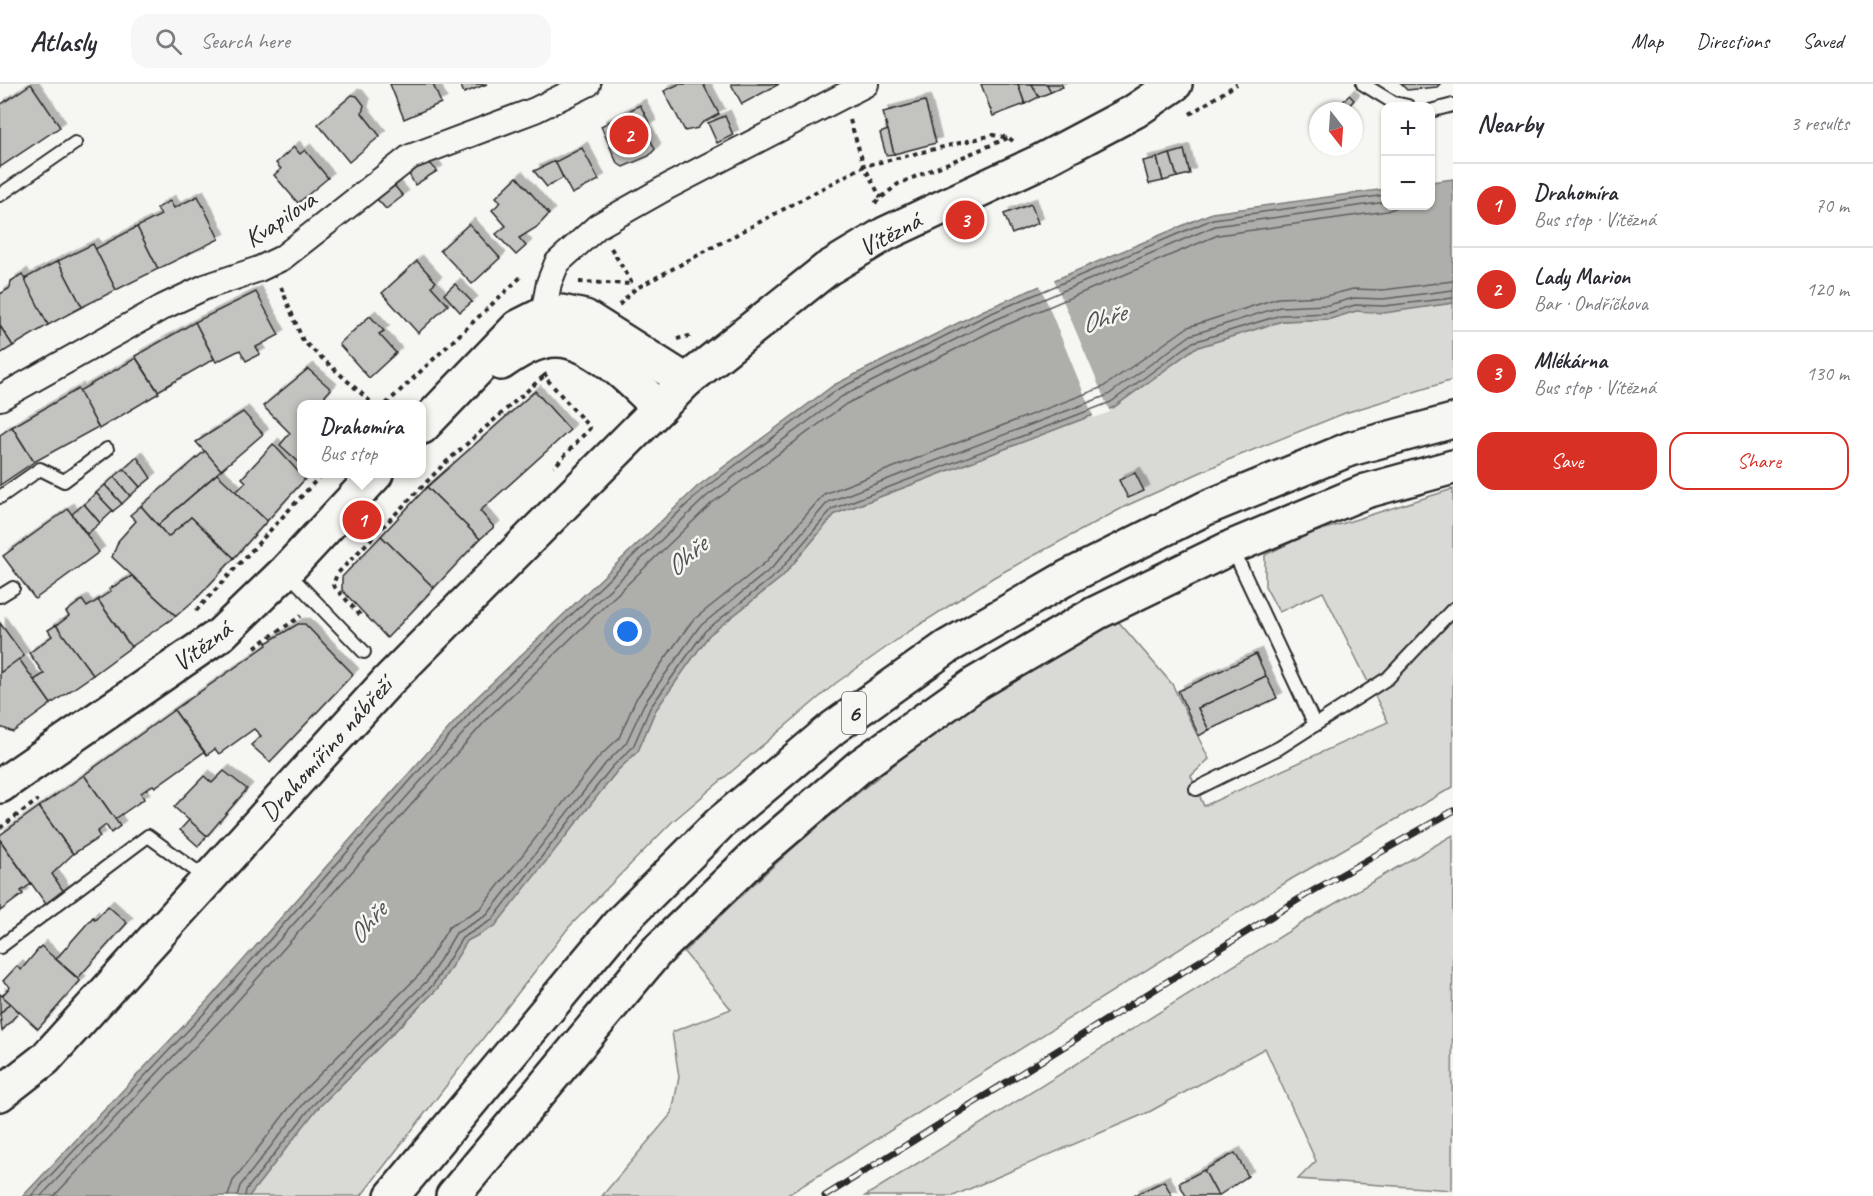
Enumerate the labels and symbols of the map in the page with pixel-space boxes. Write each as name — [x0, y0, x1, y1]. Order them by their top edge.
north arrow — [1309, 102, 1363, 156]
pin: 2 — [610, 112, 648, 158]
street label: Kvapilova — [238, 182, 324, 255]
pin: 3 — [946, 198, 984, 242]
street label: Vítězná — [853, 203, 929, 264]
water label: Ohře — [1077, 294, 1133, 341]
pin: 1 — [342, 498, 382, 542]
water label: Ohře — [658, 526, 717, 583]
street label: Vítězná — [166, 611, 240, 679]
your location — [613, 617, 642, 646]
street label: Drahomířino nábřeží — [253, 666, 403, 828]
road number: 6 — [842, 692, 866, 734]
water label: Ohře — [340, 892, 397, 951]

